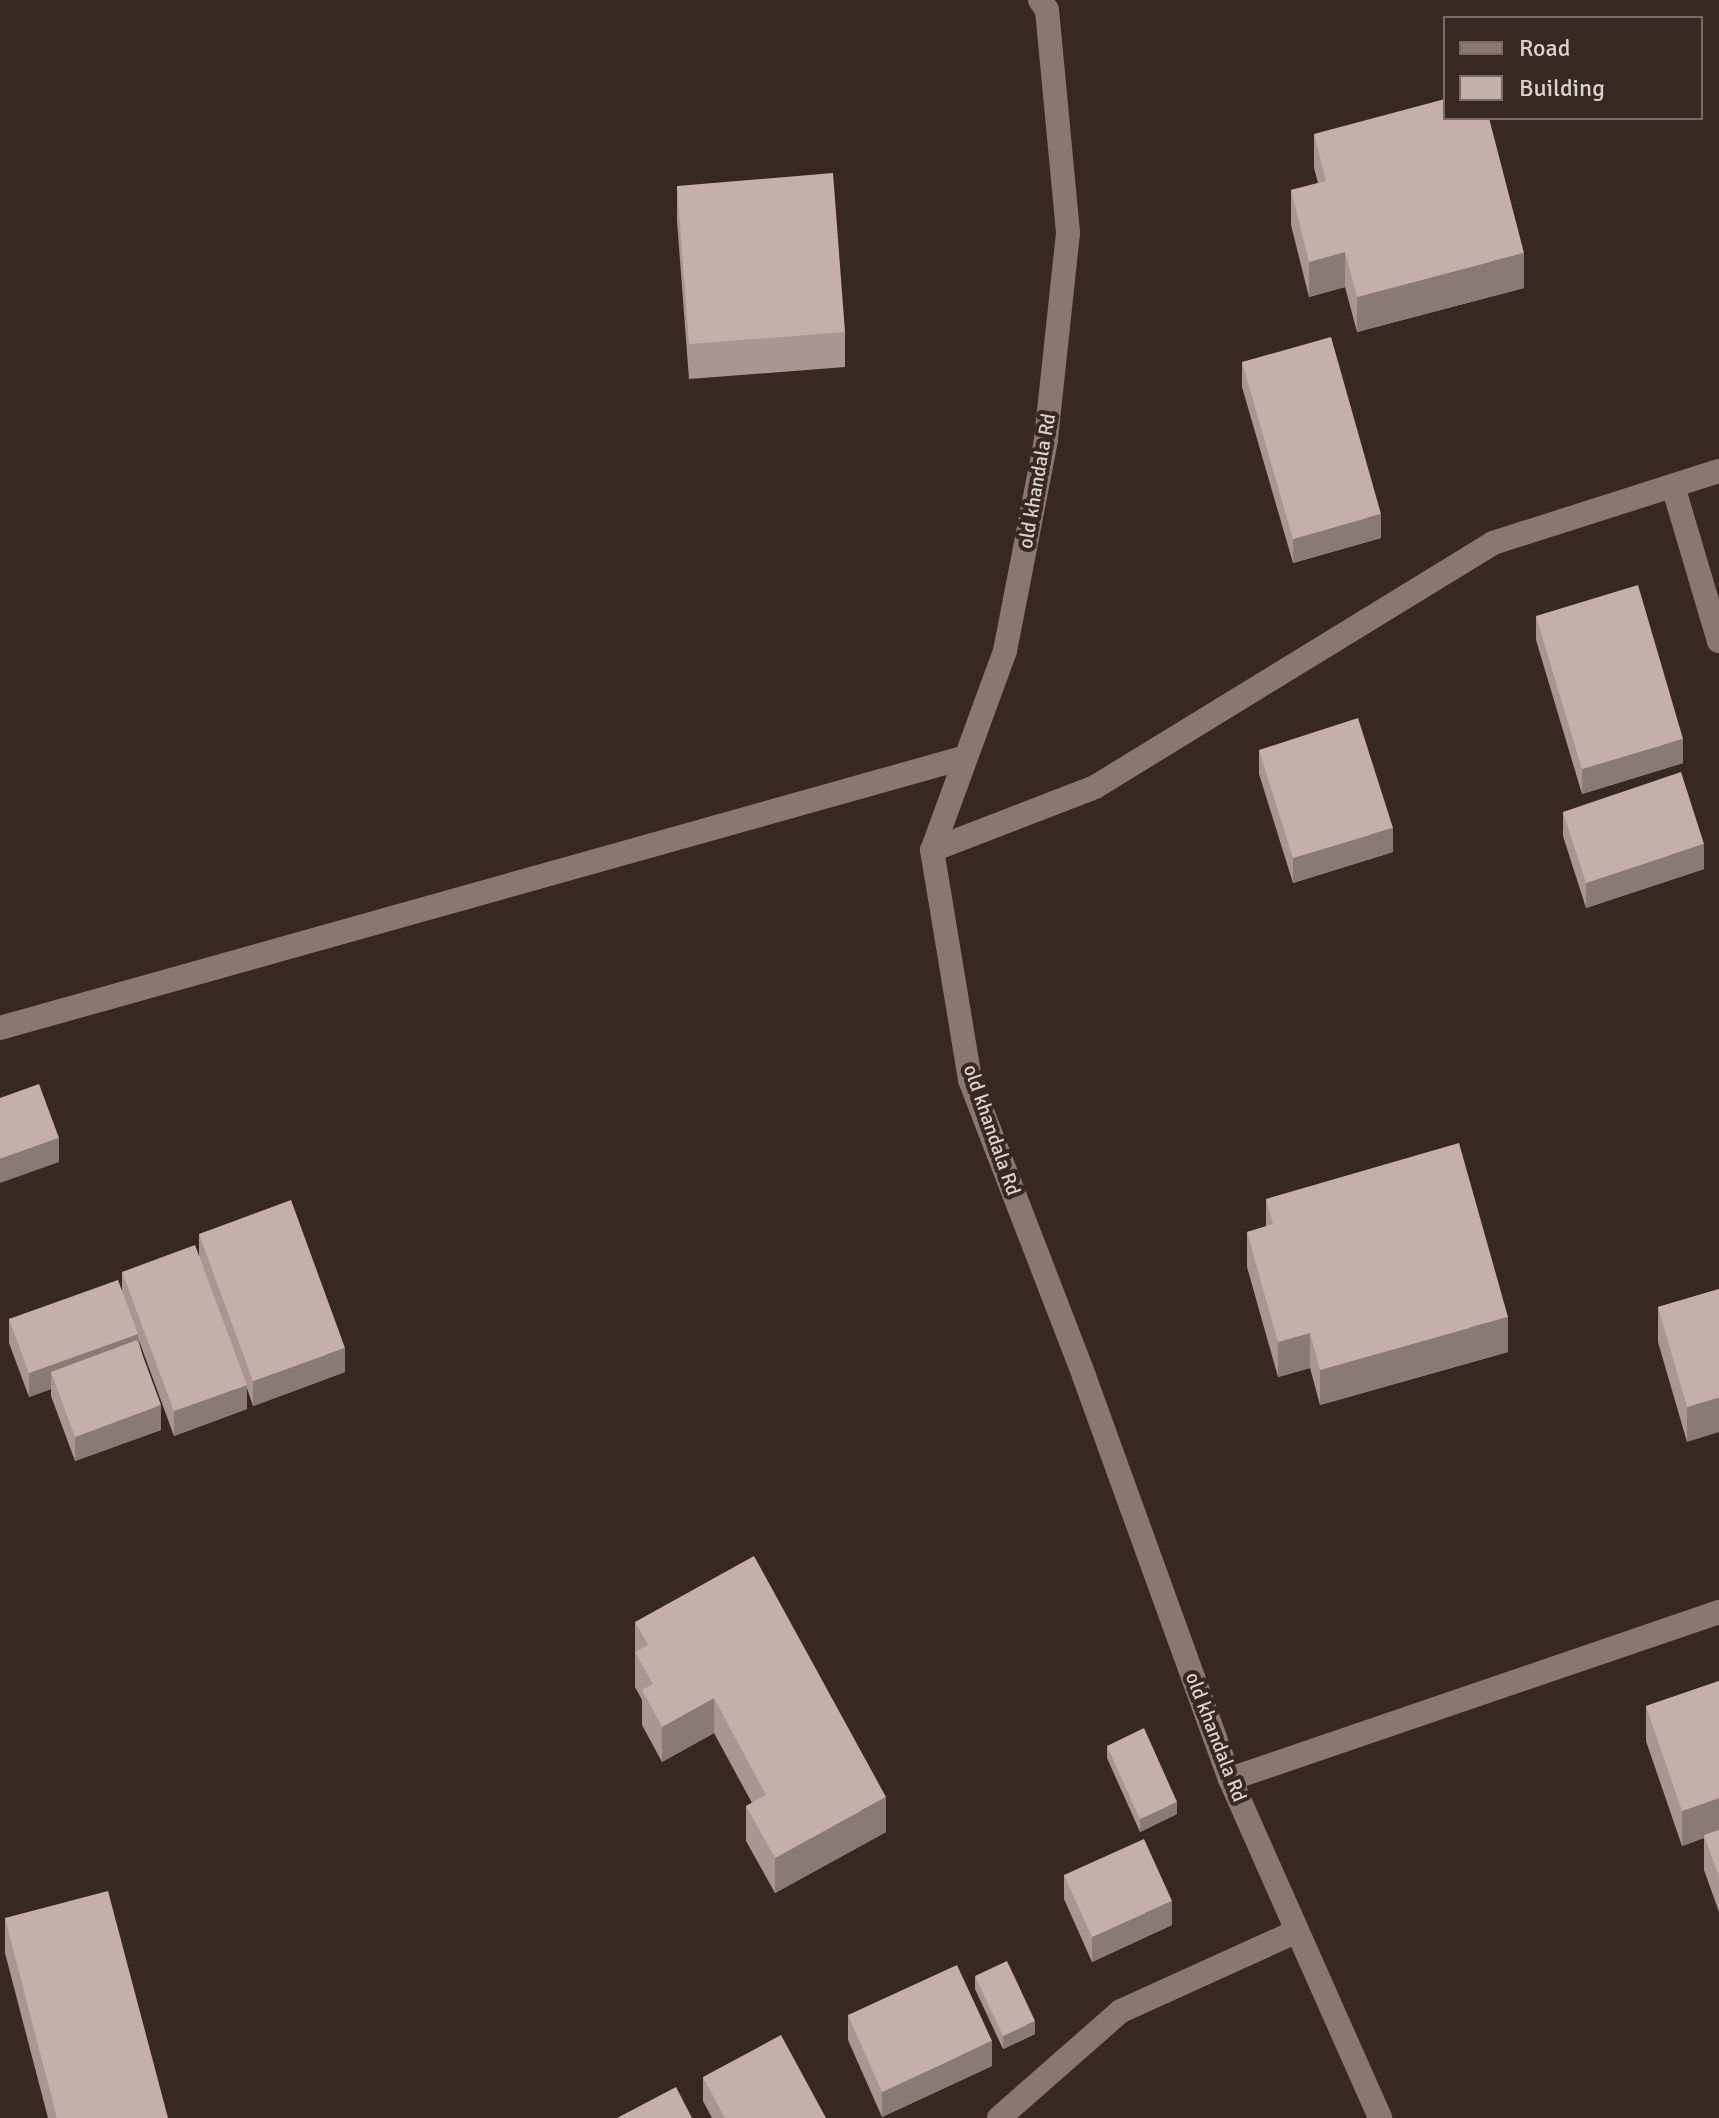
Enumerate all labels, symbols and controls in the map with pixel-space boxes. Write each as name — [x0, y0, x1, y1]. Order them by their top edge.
legend — [1443, 16, 1703, 120]
text: Road — [1519, 33, 1570, 63]
text: Building — [1519, 73, 1605, 103]
street label: old khandala Rd — [1013, 412, 1061, 550]
street label: old khandala Rd — [958, 1062, 1026, 1198]
street label: old khandala Rd — [1180, 1669, 1252, 1805]

